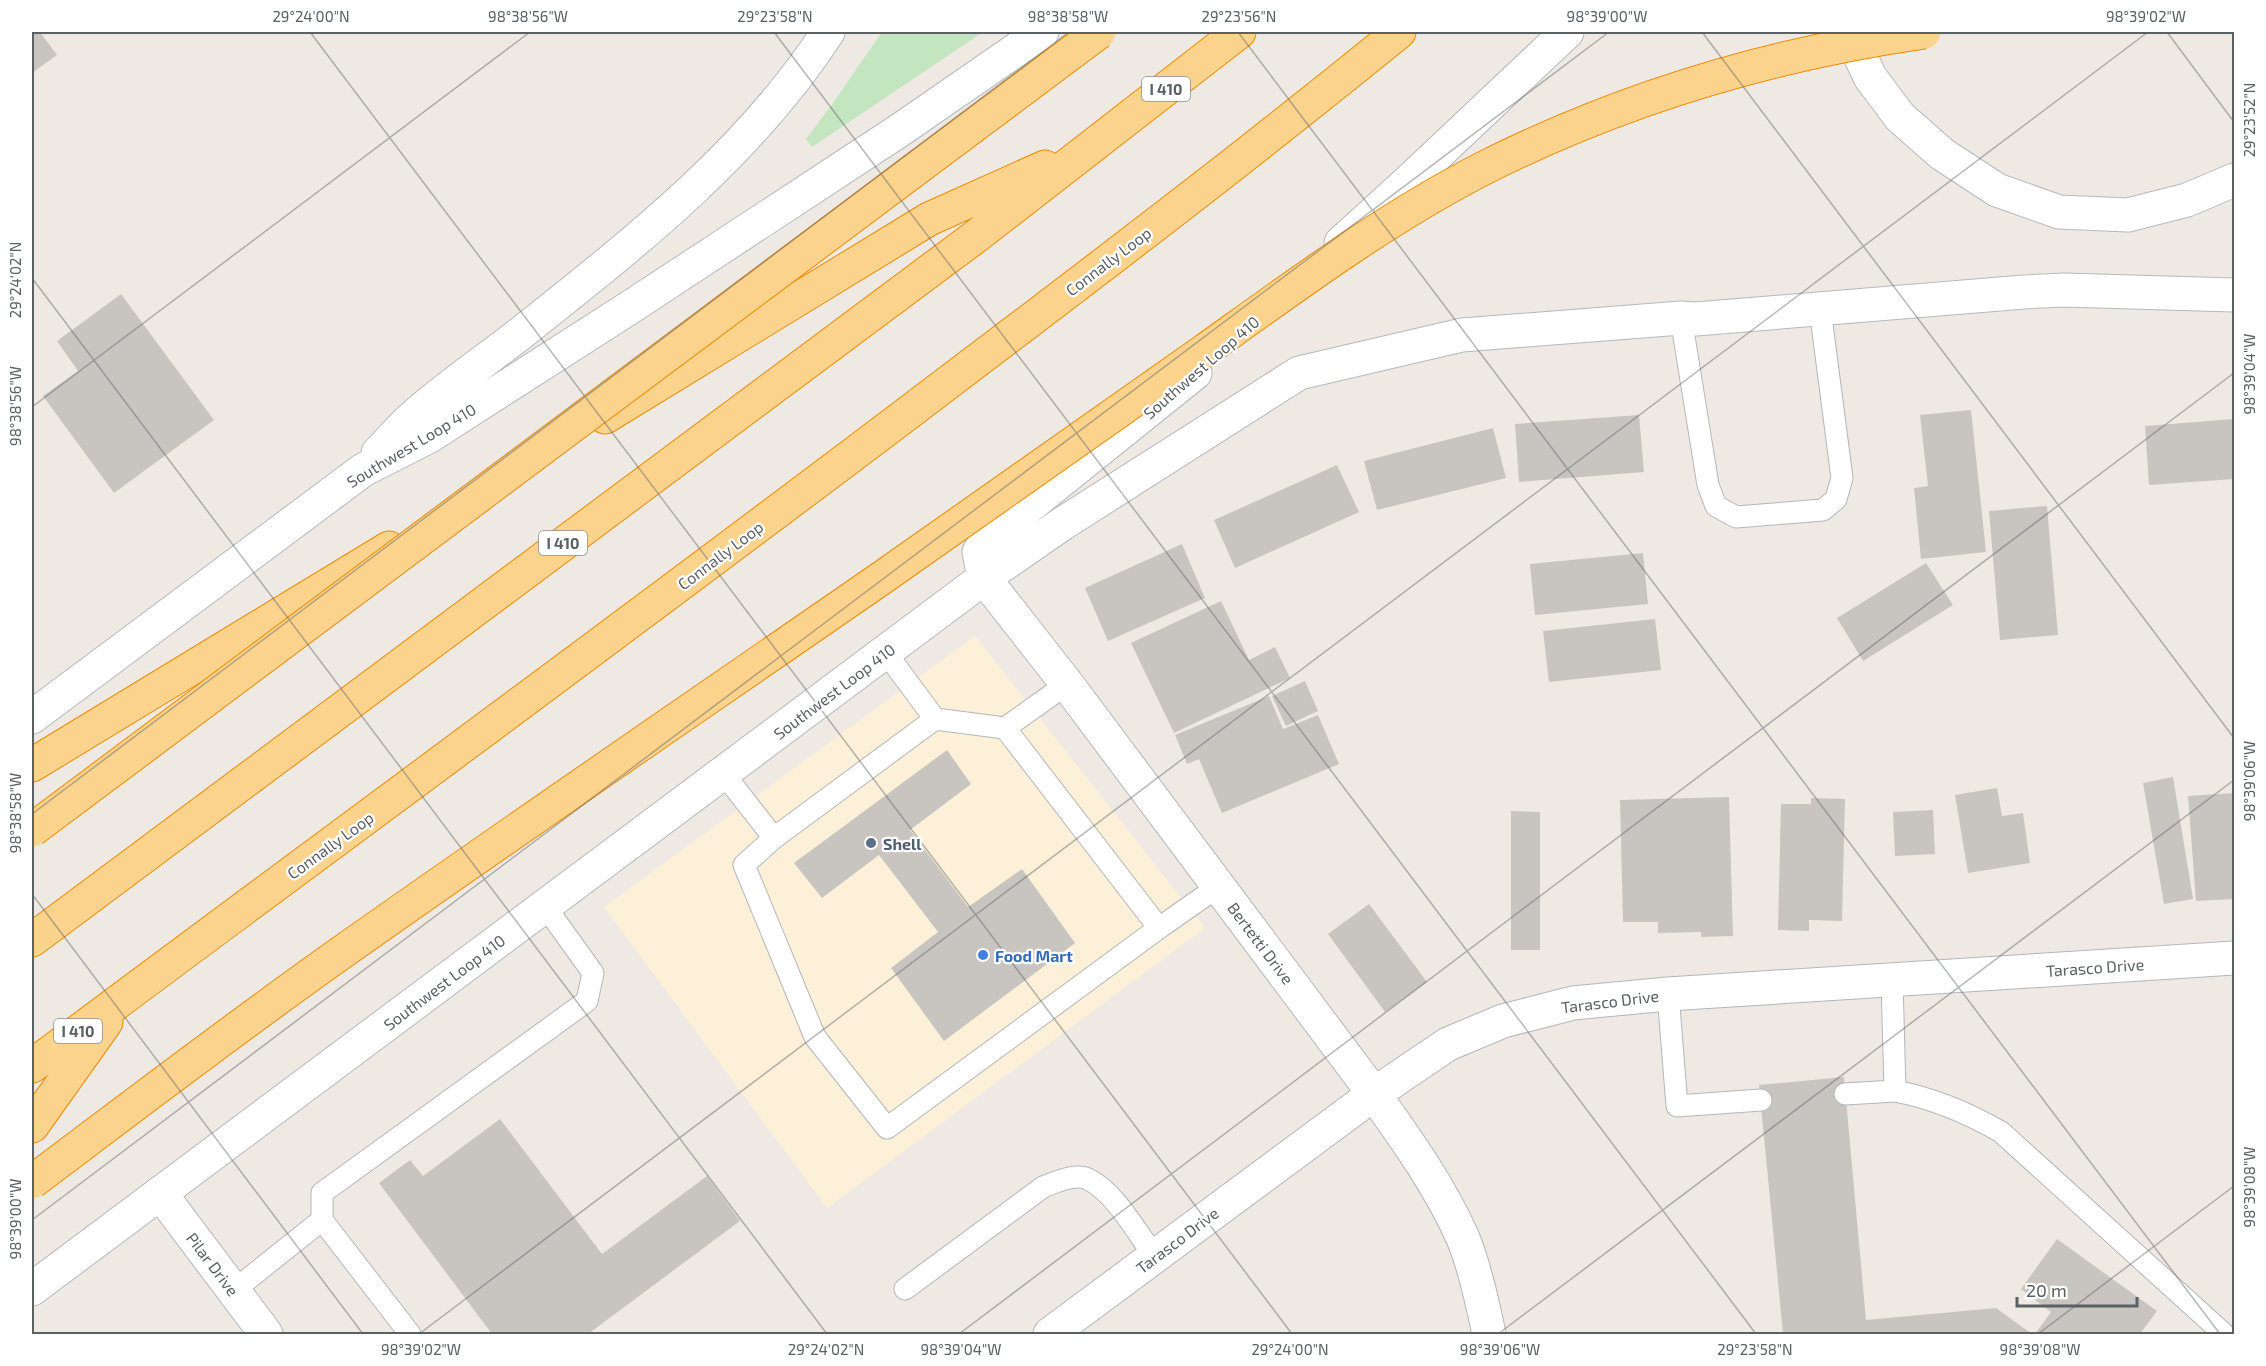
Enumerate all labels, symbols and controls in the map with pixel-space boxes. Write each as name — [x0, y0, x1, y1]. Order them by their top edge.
text: 29°24'00"N — [272, 7, 350, 25]
text: 98°38'56"W — [488, 7, 568, 25]
text: 29°23'58"N — [737, 7, 813, 25]
text: 98°38'58"W — [1028, 7, 1108, 25]
text: 29°23'56"N — [1202, 7, 1276, 25]
text: 98°39'00"W — [1567, 7, 1647, 25]
text: 98°39'02"W — [2106, 7, 2186, 25]
road number: I 410 — [1142, 77, 1190, 101]
text: 29°23'52"N — [2240, 83, 2258, 157]
street label: Connally Loop — [1062, 223, 1154, 299]
text: 29°24'02"N — [6, 242, 24, 318]
street label: Southwest Loop 410 — [1139, 312, 1263, 422]
text: 98°39'04"W — [2240, 334, 2258, 414]
text: 98°38'56"W — [6, 366, 24, 446]
street label: Southwest Loop 410 — [343, 399, 479, 491]
street label: Connally Loop — [674, 517, 766, 593]
road number: I 410 — [539, 531, 587, 555]
street label: Southwest Loop 410 — [770, 639, 898, 743]
text: 98°39'06"W — [2240, 741, 2258, 821]
text: 98°38'58"W — [6, 773, 24, 853]
street label: Connally Loop — [283, 807, 377, 883]
place label: Shell — [883, 834, 922, 853]
marker: Shell — [864, 836, 878, 850]
street label: Bertetti Drive — [1224, 898, 1298, 988]
street label: Southwest Loop 410 — [380, 930, 508, 1034]
place label: Food Mart — [995, 946, 1073, 965]
marker: Food Mart — [976, 948, 990, 962]
street label: Tarasco Drive — [2045, 954, 2145, 980]
street label: Tarasco Drive — [1560, 986, 1660, 1016]
road number: I 410 — [54, 1019, 102, 1043]
text: 98°39'08"W — [2240, 1147, 2258, 1227]
text: 98°39'00"W — [6, 1179, 24, 1259]
street label: Tarasco Drive — [1132, 1203, 1222, 1277]
street label: Pilar Drive — [183, 1229, 243, 1299]
scale bar — [2017, 1270, 2137, 1308]
text: 20 m — [2026, 1279, 2067, 1301]
text: 98°39'02"W — [381, 1340, 461, 1358]
text: 29°24'02"N — [788, 1340, 864, 1358]
text: 98°39'04"W — [921, 1340, 1001, 1358]
text: 29°24'00"N — [1251, 1340, 1329, 1358]
text: 98°39'06"W — [1460, 1340, 1540, 1358]
text: 29°23'58"N — [1717, 1340, 1793, 1358]
text: 98°39'08"W — [2000, 1340, 2080, 1358]

